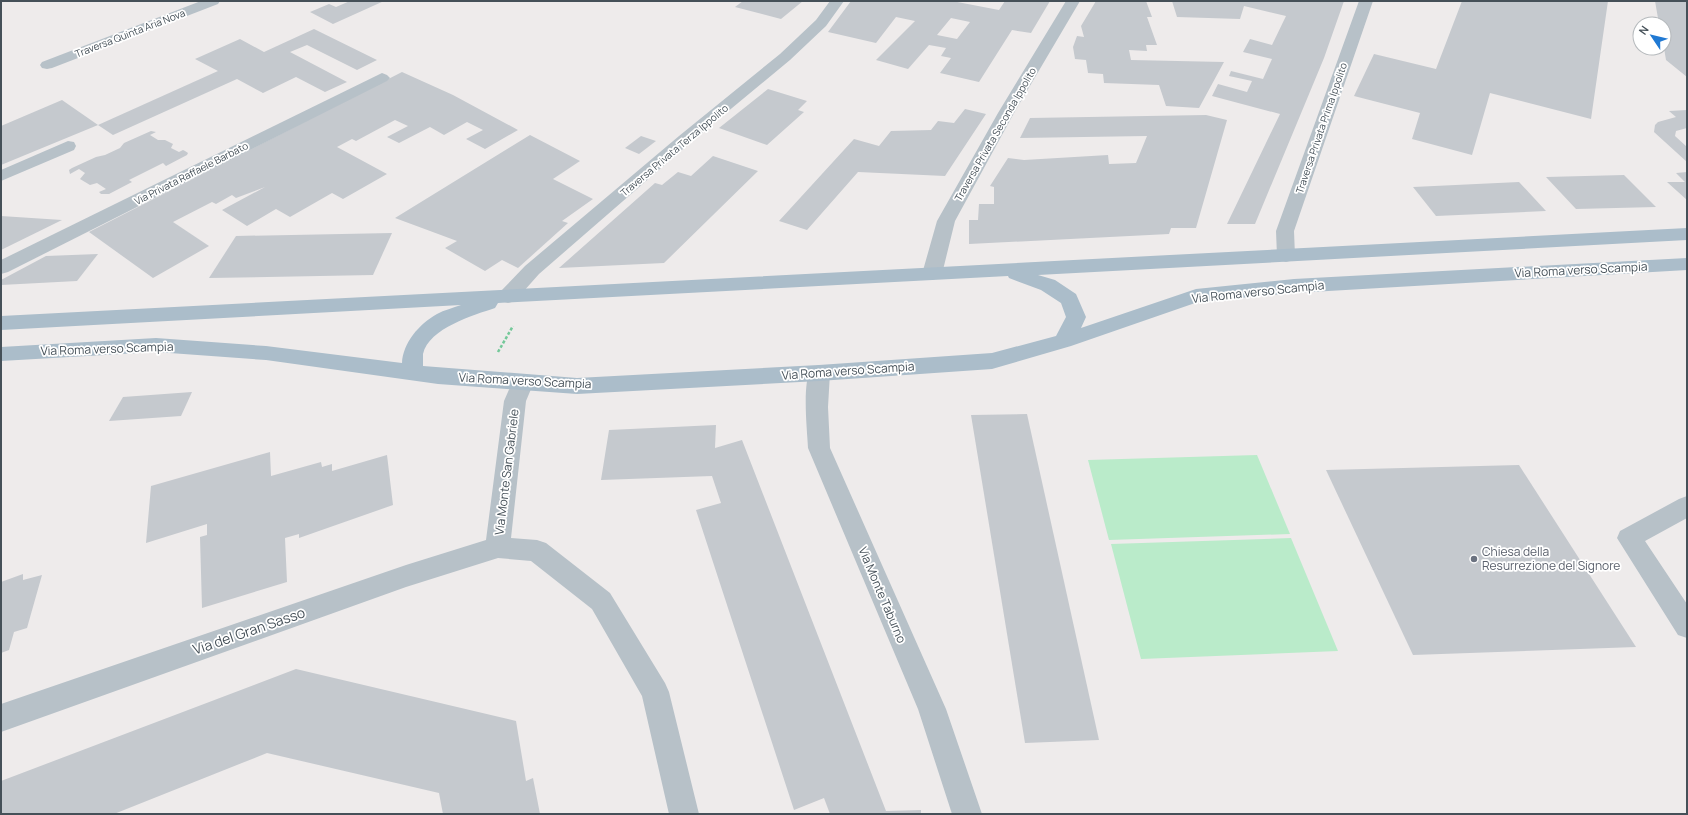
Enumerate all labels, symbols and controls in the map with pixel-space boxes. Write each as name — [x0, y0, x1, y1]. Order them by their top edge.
street label: Traversa Quinta Aria Nova — [73, 6, 187, 60]
north arrow — [1632, 16, 1672, 56]
text: N — [1635, 22, 1652, 38]
street label: Traversa Privata Prima Ippolito — [1292, 61, 1350, 195]
street label: Traversa Privata Seconda Ippolito — [951, 65, 1039, 203]
street label: Traversa Privata Terza Ippolito — [617, 101, 731, 199]
street label: Via Privata Raffaele Barbato — [132, 138, 250, 208]
street label: Via Roma verso Scampia — [1514, 258, 1648, 281]
street label: Via Roma verso Scampia — [1191, 276, 1325, 307]
street label: Via Roma verso Scampia — [40, 338, 174, 359]
street label: Via Roma verso Scampia — [781, 357, 915, 384]
street label: Via Roma verso Scampia — [458, 369, 592, 392]
street label: Via Monte San Gabriele — [490, 408, 523, 536]
place label: Chiesa della Resurrezione del Signore — [1482, 543, 1620, 574]
street label: Via Monte Taburno — [855, 544, 910, 645]
marker: Chiesa della Resurrezione del Signore — [1469, 554, 1479, 564]
street label: Via del Gran Sasso — [190, 602, 307, 659]

